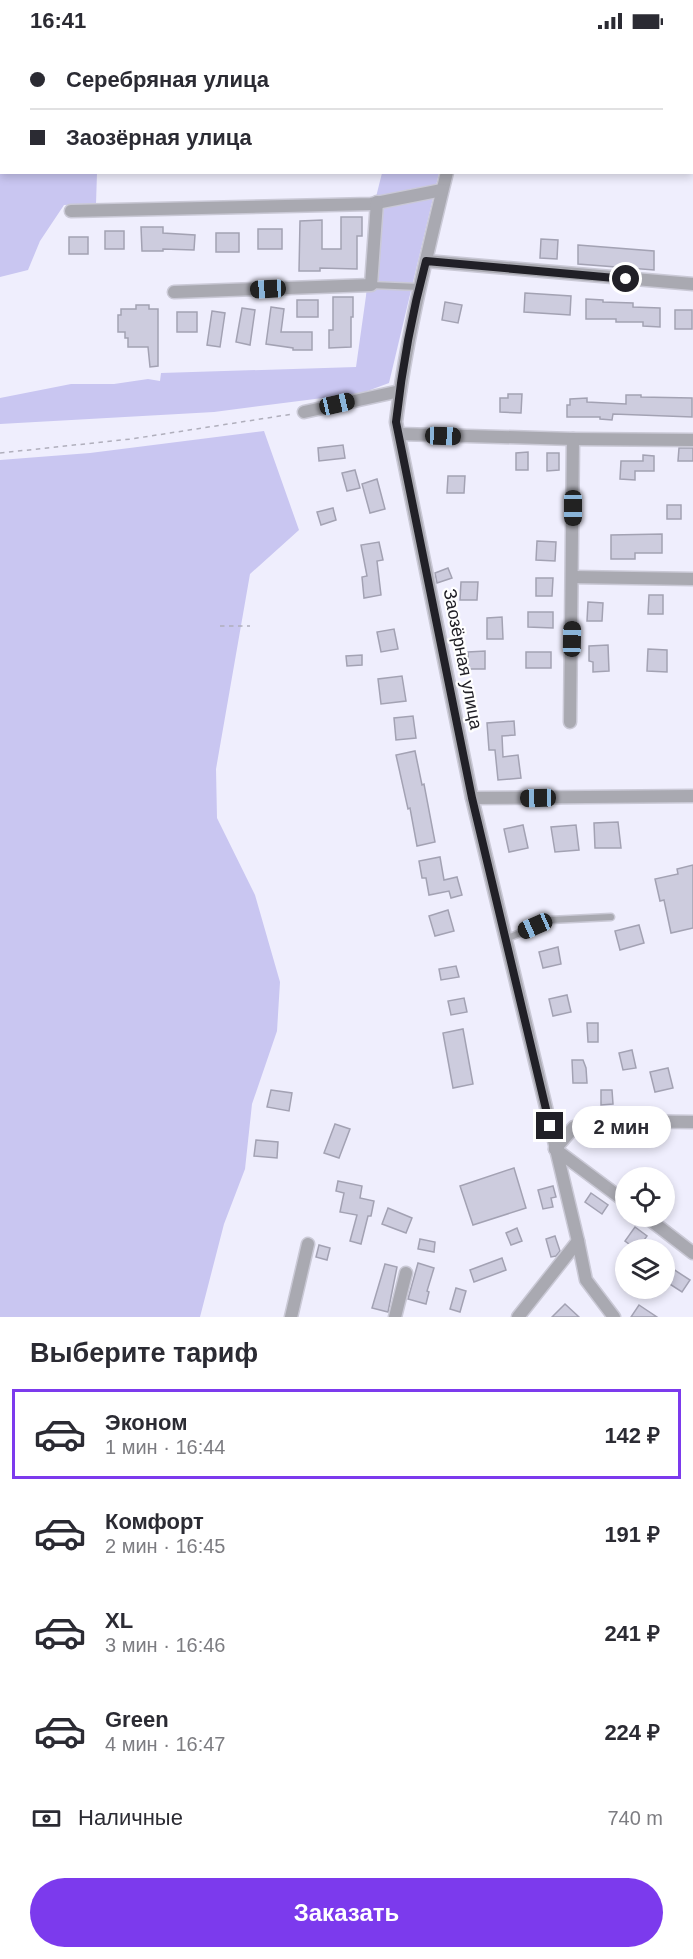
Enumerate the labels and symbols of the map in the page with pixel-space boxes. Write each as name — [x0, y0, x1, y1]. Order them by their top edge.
route start — [612, 265, 639, 292]
car — [250, 279, 286, 299]
car — [317, 391, 357, 417]
car — [425, 426, 461, 446]
car — [564, 490, 582, 526]
street label: Заозёрная улица — [440, 587, 487, 732]
car — [563, 621, 581, 657]
car — [520, 789, 556, 807]
car — [515, 910, 555, 942]
callout: 2 мин — [571, 1105, 670, 1147]
route end — [536, 1112, 563, 1139]

